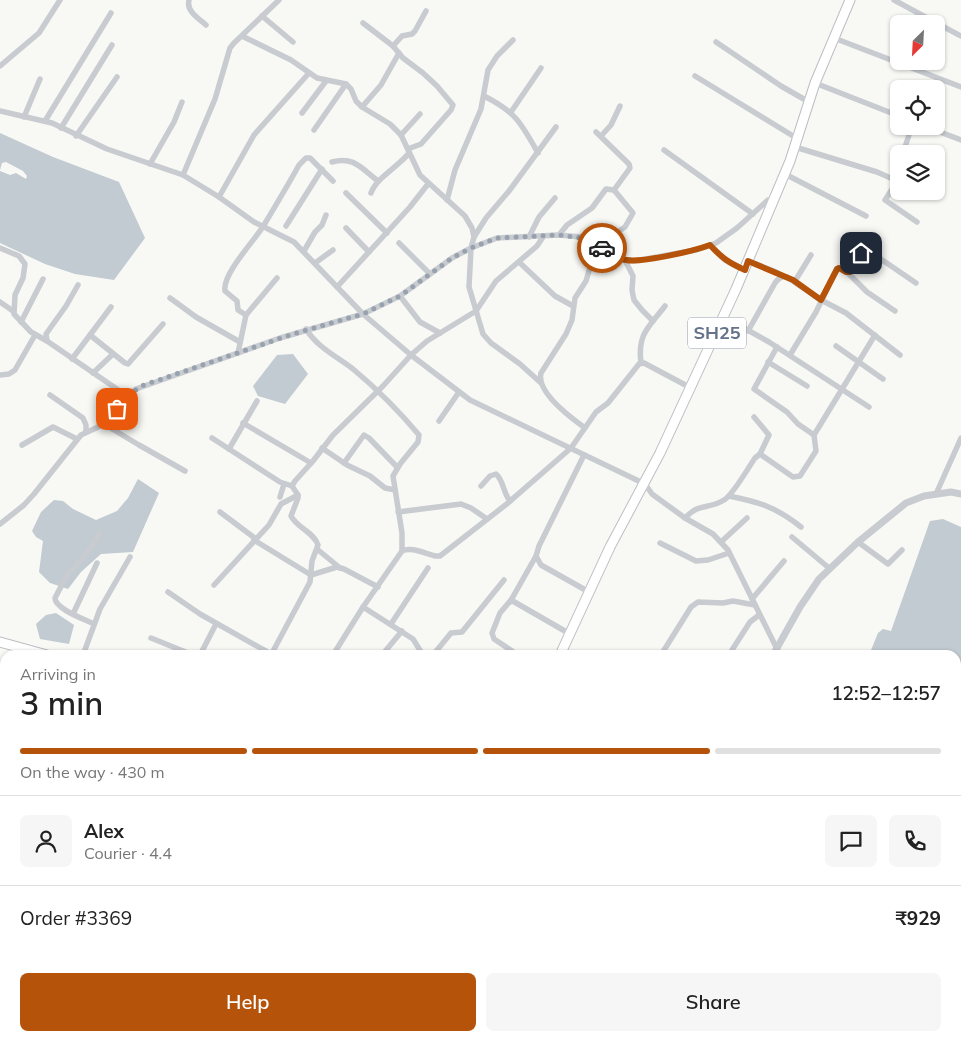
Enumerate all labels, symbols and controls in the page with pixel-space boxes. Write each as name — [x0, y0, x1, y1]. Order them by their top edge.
north arrow — [890, 15, 945, 70]
map controls — [890, 15, 945, 200]
button: locate — [890, 80, 945, 135]
button: layers — [890, 145, 945, 200]
courier — [577, 223, 627, 273]
pin — [840, 232, 882, 274]
icon: car — [588, 234, 616, 262]
icon: home — [847, 239, 875, 267]
road number: SH25 — [688, 317, 746, 348]
pin — [96, 388, 138, 430]
icon: bag — [103, 395, 131, 423]
text: Arriving in — [20, 664, 96, 684]
text: 12:52–12:57 — [831, 681, 941, 705]
text: 3 min — [20, 683, 103, 723]
text: On the way · 430 m — [20, 762, 165, 782]
button: person — [20, 815, 72, 867]
button: chat — [825, 815, 877, 867]
button: phone — [889, 815, 941, 867]
text: Alex — [84, 819, 124, 843]
text: Courier · 4.4 — [84, 843, 172, 863]
text: Order #3369 — [20, 906, 132, 930]
text: ₹929 — [895, 906, 941, 930]
button: Help — [20, 973, 476, 1031]
button: Share — [486, 973, 941, 1031]

